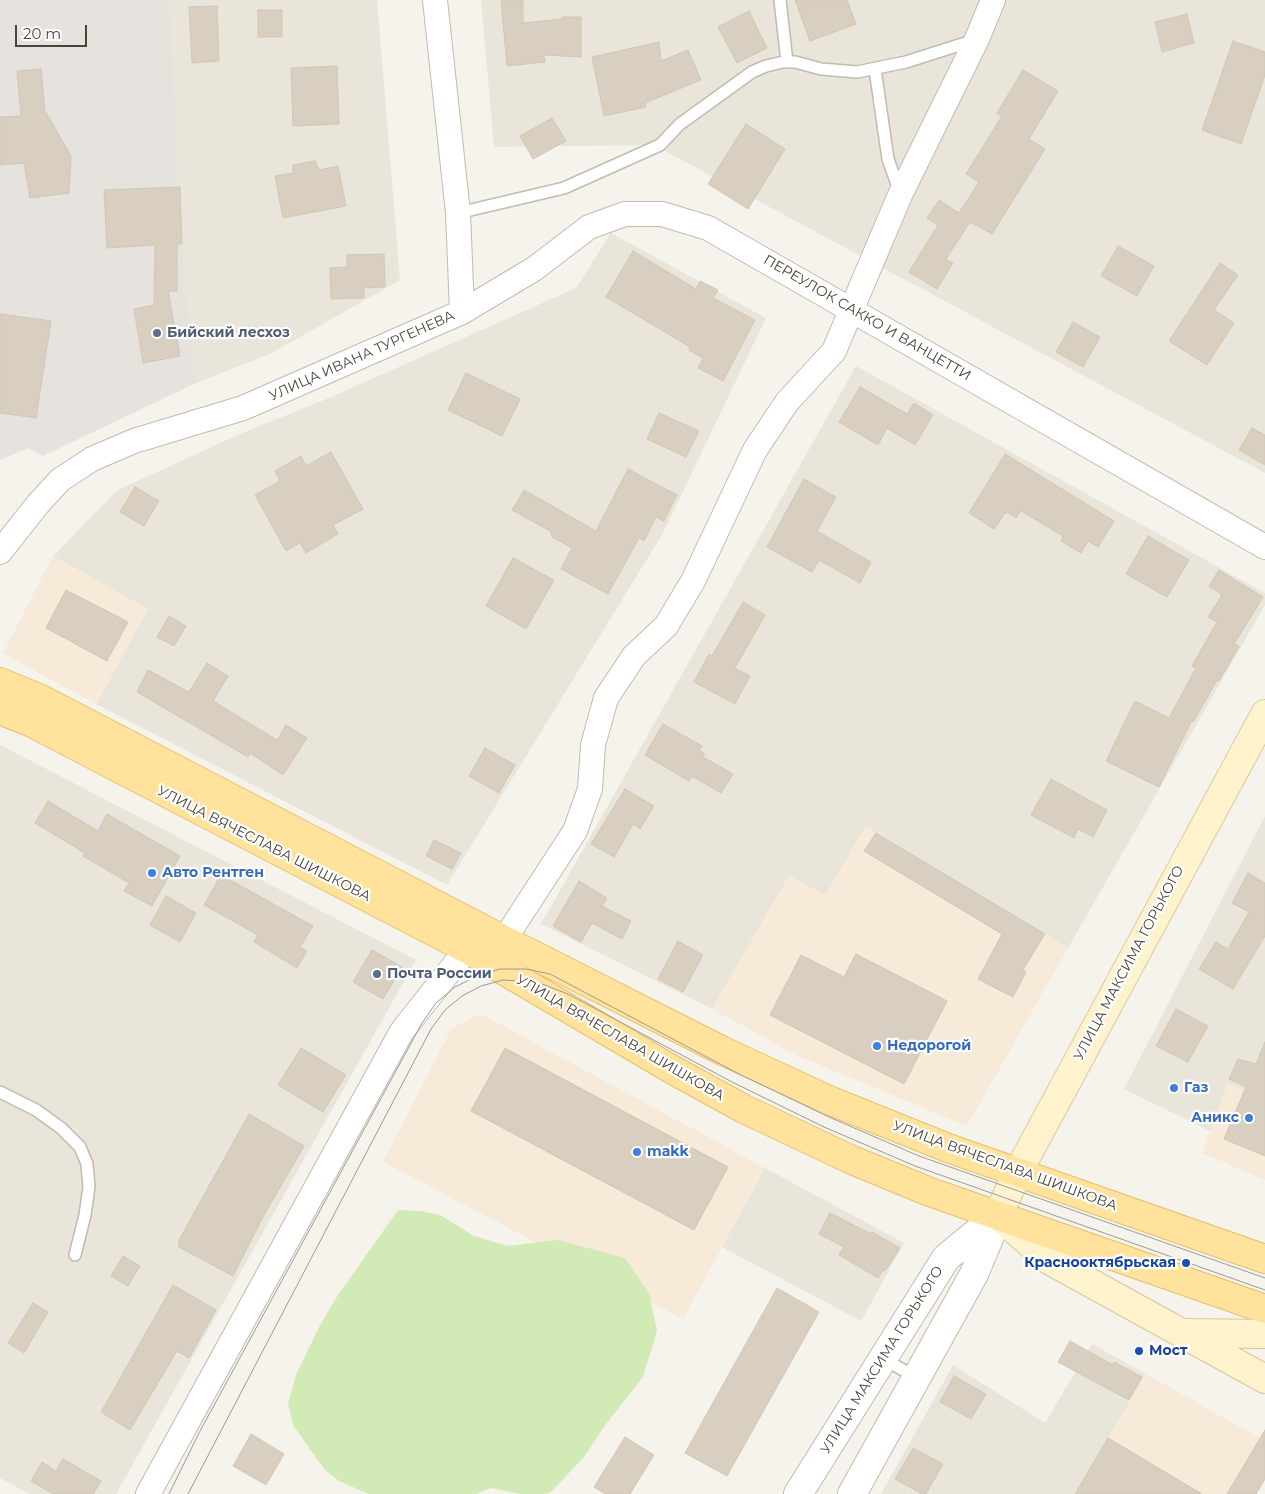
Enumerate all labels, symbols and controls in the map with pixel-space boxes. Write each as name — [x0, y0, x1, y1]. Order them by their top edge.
scale bar — [18, 15, 90, 47]
text: 20 m — [23, 24, 61, 43]
street label: ПЕРЕУЛОК САККО И ВАНЦЕТТИ — [760, 252, 974, 384]
street label: УЛИЦА ИВАНА ТУРГЕНЕВА — [267, 307, 457, 405]
place label: Бийский лесхоз — [167, 325, 290, 341]
marker: Бийский лесхоз — [151, 327, 163, 339]
street label: УЛИЦА ВЯЧЕСЛАВА ШИШКОВА — [154, 783, 374, 905]
street label: УЛИЦА МАКСИМА ГОРЬКОГО — [1070, 863, 1188, 1063]
place label: Авто Рентген — [162, 865, 264, 881]
marker: Авто Рентген — [146, 867, 158, 879]
place label: Почта России — [387, 966, 492, 982]
marker: Почта России — [371, 968, 383, 980]
street label: УЛИЦА ВЯЧЕСЛАВА ШИШКОВА — [513, 971, 727, 1105]
place label: Недорогой — [887, 1038, 971, 1054]
marker: Недорогой — [871, 1040, 883, 1052]
place label: Газ — [1184, 1080, 1208, 1096]
marker: Газ — [1168, 1082, 1180, 1094]
place label: Аникс — [1191, 1110, 1239, 1126]
marker: Аникс — [1243, 1112, 1255, 1124]
street label: УЛИЦА ВЯЧЕСЛАВА ШИШКОВА — [891, 1118, 1119, 1214]
place label: makk — [647, 1144, 689, 1160]
marker: makk — [631, 1146, 643, 1158]
place label: Краснооктябрьская — [1024, 1255, 1176, 1271]
marker: Краснооктябрьская — [1180, 1257, 1192, 1269]
street label: УЛИЦА МАКСИМА ГОРЬКОГО — [817, 1263, 947, 1457]
place label: Мост — [1149, 1343, 1187, 1359]
marker: Мост — [1133, 1345, 1145, 1357]

